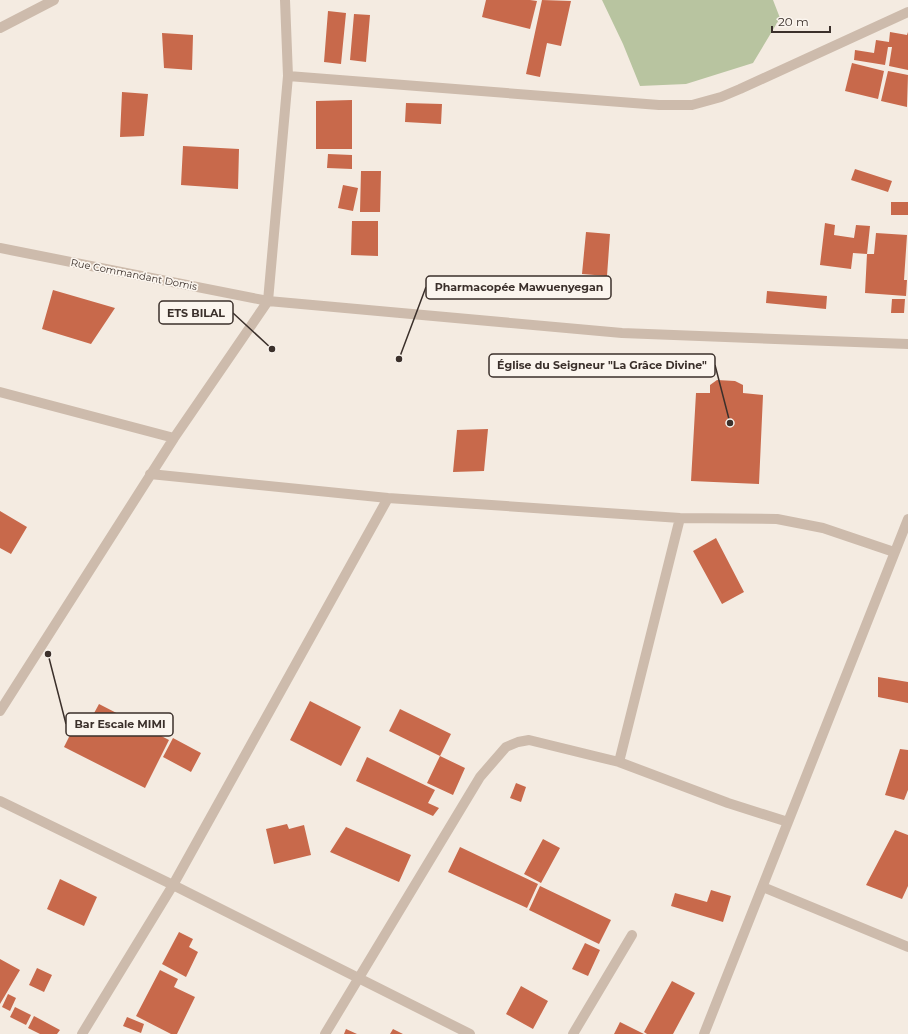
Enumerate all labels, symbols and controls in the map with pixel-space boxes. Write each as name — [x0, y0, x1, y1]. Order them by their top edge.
scale bar — [772, 8, 830, 34]
text: 20 m — [778, 14, 809, 29]
street label: Rue Commandant Domis — [70, 256, 198, 293]
callout: Pharmacopée Mawuenyegan — [426, 276, 611, 299]
text: Pharmacopée Mawuenyegan — [435, 280, 603, 294]
callout: ETS BILAL — [159, 301, 233, 324]
text: ETS BILAL — [167, 306, 225, 320]
callout: Église du Seigneur "La Grâce Divine" — [489, 354, 715, 377]
text: Église du Seigneur "La Grâce Divine" — [497, 358, 707, 372]
callout: Bar Escale MIMI — [66, 713, 173, 736]
text: Bar Escale MIMI — [74, 717, 166, 731]

